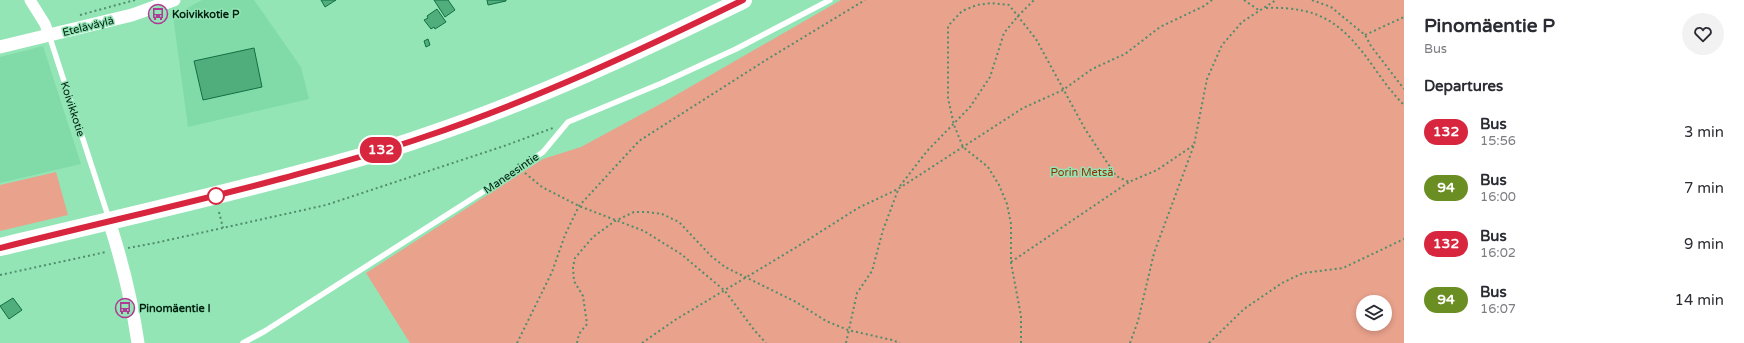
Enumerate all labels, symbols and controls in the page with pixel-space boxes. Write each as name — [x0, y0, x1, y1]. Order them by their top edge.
bus stop icon: Koivikkotie P — [147, 3, 169, 25]
place label: Koivikkotie P — [172, 8, 240, 21]
button: heart — [1682, 13, 1724, 55]
street label: Eteläväylä — [61, 14, 115, 39]
text: Pinomäentie P — [1424, 15, 1555, 37]
text: Bus — [1424, 41, 1447, 57]
text: Departures — [1424, 77, 1503, 95]
street label: Koivikkotie — [58, 80, 88, 138]
text: Bus — [1480, 115, 1507, 133]
text: 132 — [1433, 123, 1459, 140]
text: 3 min — [1684, 123, 1724, 141]
text: 15:56 — [1480, 133, 1516, 149]
line badge: 132 — [358, 137, 404, 163]
text: 132 — [368, 141, 394, 158]
street label: Maneesintie — [481, 150, 541, 197]
park label: Porin Metsä — [1051, 166, 1113, 179]
text: Bus — [1480, 171, 1507, 189]
text: 94 — [1437, 179, 1455, 196]
text: 7 min — [1684, 179, 1724, 197]
unlabelled marker — [207, 187, 225, 205]
text: 16:00 — [1480, 189, 1516, 205]
text: Bus — [1480, 227, 1507, 245]
text: 132 — [1433, 235, 1459, 252]
text: 9 min — [1684, 235, 1724, 253]
text: 16:02 — [1480, 245, 1516, 261]
text: Bus — [1480, 283, 1507, 301]
text: 94 — [1437, 291, 1455, 308]
text: 14 min — [1675, 291, 1724, 309]
map controls — [1356, 295, 1392, 331]
button: layers — [1356, 295, 1392, 331]
bus stop icon: Pinomäentie I — [114, 297, 136, 319]
text: 16:07 — [1480, 301, 1516, 317]
place label: Pinomäentie I — [139, 302, 211, 315]

